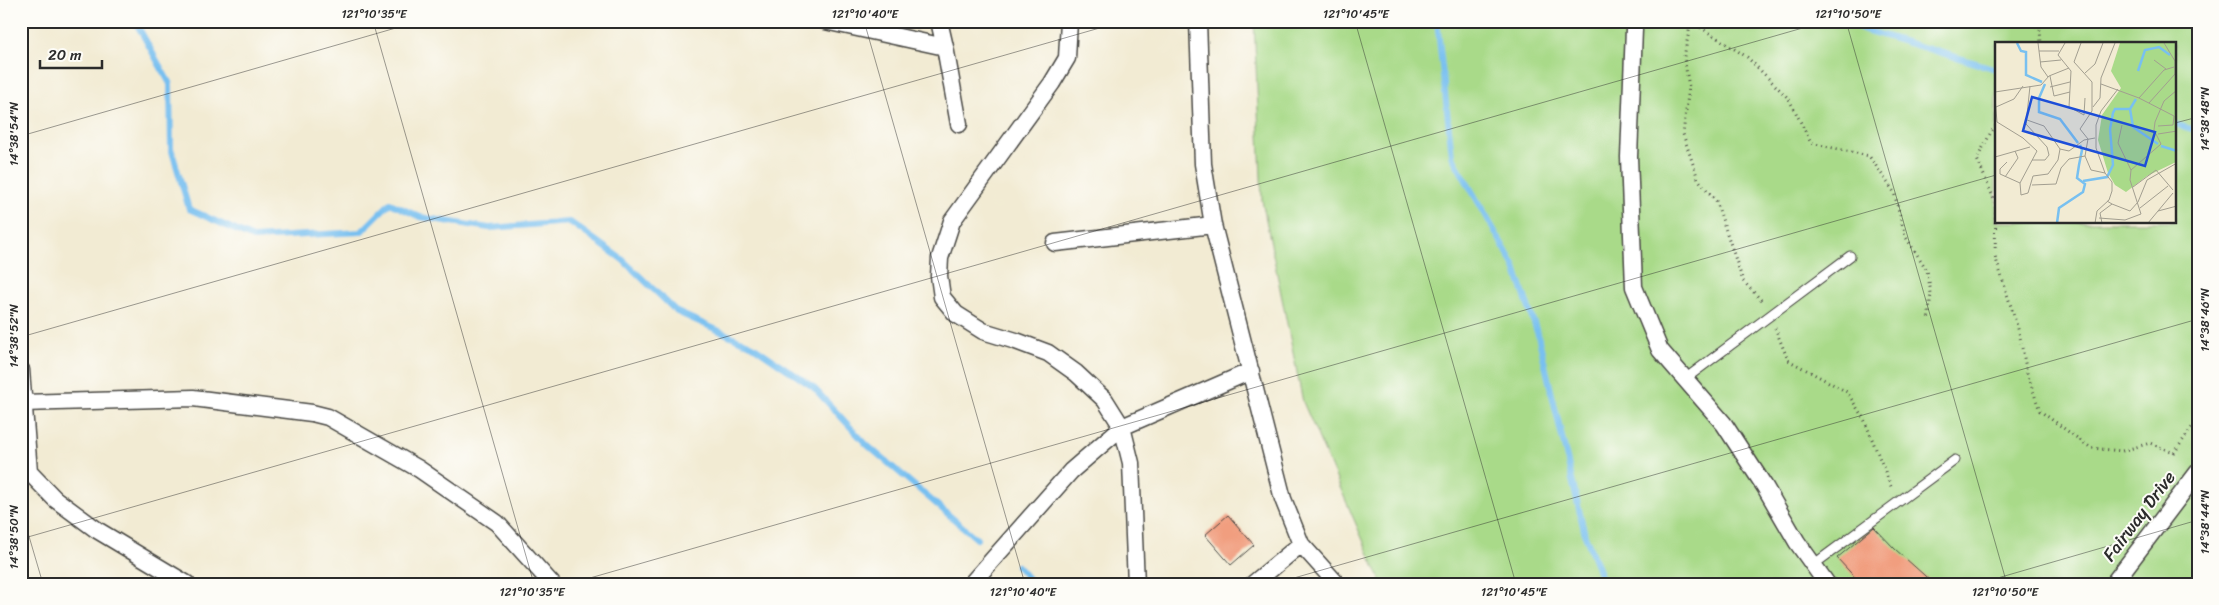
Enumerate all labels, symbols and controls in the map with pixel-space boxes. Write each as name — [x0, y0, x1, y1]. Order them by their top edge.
text: 121°10'35"E — [341, 3, 408, 25]
text: 121°10'40"E — [832, 3, 899, 25]
text: 121°10'45"E — [1323, 3, 1390, 25]
text: 121°10'50"E — [1815, 3, 1882, 25]
scale bar — [40, 38, 102, 70]
text: 20 m — [48, 42, 82, 68]
inset map — [1995, 42, 2176, 224]
text: 14°38'48"N — [2194, 86, 2216, 151]
text: 14°38'54"N — [3, 101, 25, 166]
text: 14°38'46"N — [2194, 287, 2216, 352]
text: 14°38'52"N — [3, 304, 25, 368]
street label: Fairway Drive — [2094, 464, 2184, 568]
text: 14°38'44"N — [2194, 489, 2216, 554]
text: 14°38'50"N — [3, 504, 25, 569]
text: 121°10'35"E — [499, 581, 566, 603]
text: 121°10'40"E — [990, 581, 1057, 603]
text: 121°10'45"E — [1481, 581, 1548, 603]
text: 121°10'50"E — [1972, 581, 2039, 603]

